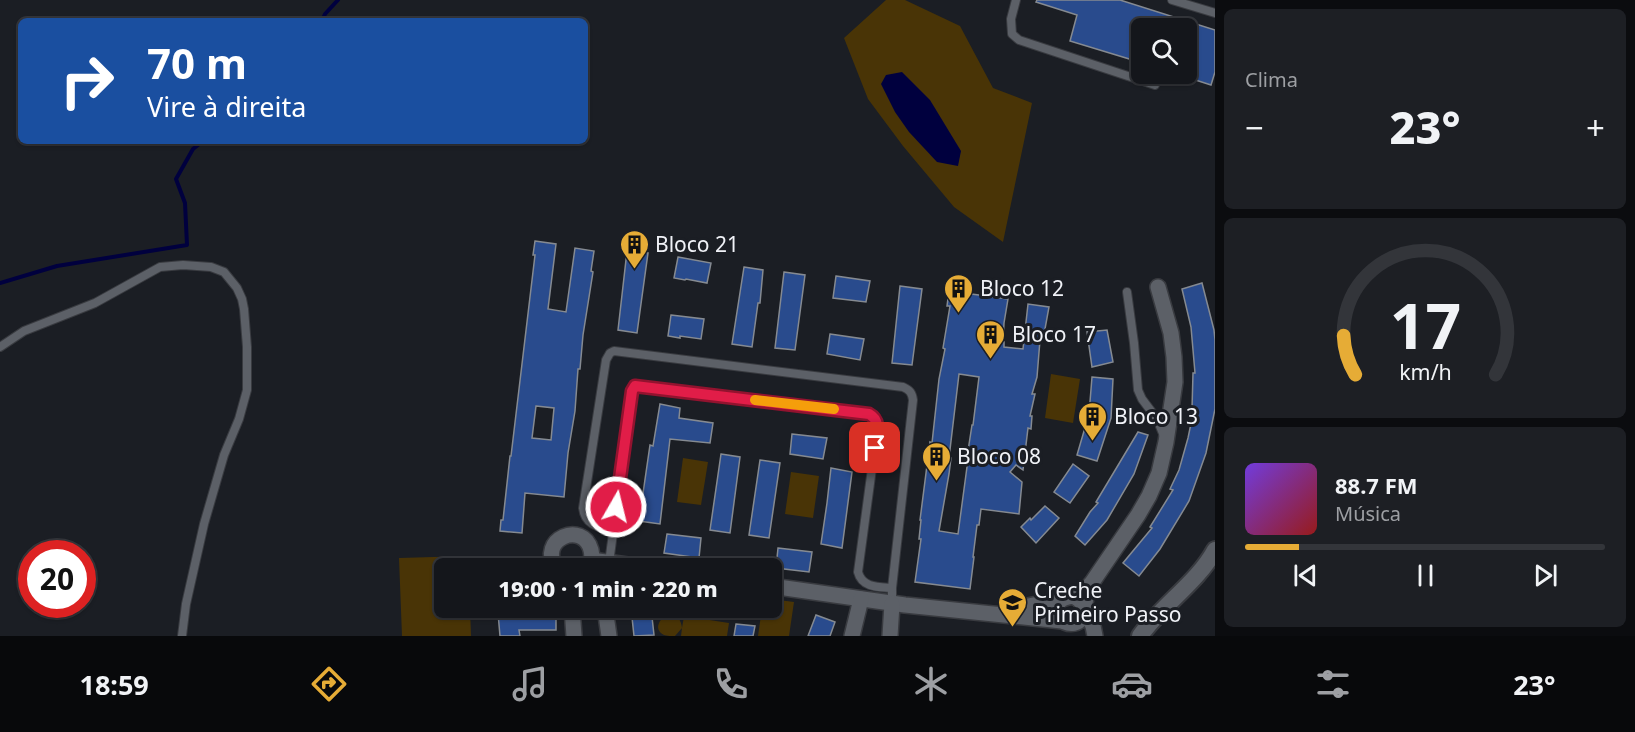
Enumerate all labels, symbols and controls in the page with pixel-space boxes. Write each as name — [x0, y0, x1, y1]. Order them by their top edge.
map controls — [1131, 18, 1197, 84]
button: search — [1131, 18, 1197, 84]
text: 70 m — [147, 34, 247, 91]
icon: right — [48, 42, 126, 120]
text: Clima — [1245, 66, 1298, 93]
text: Vire à direita — [147, 88, 306, 125]
text: 23° — [1389, 96, 1461, 157]
text: − — [1245, 105, 1264, 150]
text: + — [1586, 105, 1605, 150]
building icon: Bloco 21 — [618, 228, 650, 270]
place label: Bloco 21 — [655, 230, 739, 258]
building icon: Bloco 12 — [943, 272, 975, 314]
place label: Bloco 12 — [980, 274, 1064, 302]
text: 17 — [1389, 282, 1461, 367]
building icon: Bloco 17 — [975, 318, 1007, 360]
place label: Bloco 17 — [1012, 320, 1096, 348]
text: km/h — [1399, 357, 1451, 386]
building icon: Bloco 13 — [1077, 400, 1109, 442]
place label: Bloco 13 — [1114, 402, 1198, 430]
pin — [849, 422, 900, 473]
icon: arrive — [858, 431, 891, 464]
building icon: Bloco 08 — [920, 440, 952, 482]
place label: Bloco 08 — [957, 442, 1041, 470]
text: 88.7 FM — [1335, 470, 1417, 500]
position arrow — [584, 475, 648, 539]
text: Música — [1335, 500, 1401, 527]
speed limit sign: 20 — [18, 540, 96, 618]
icon: previous — [1289, 559, 1322, 592]
icon: pause — [1409, 559, 1442, 592]
icon: next — [1529, 559, 1562, 592]
text: 19:00 · 1 min · 220 m — [498, 573, 718, 603]
place label: Creche Primeiro Passo — [1034, 576, 1181, 628]
school or university icon: Creche Primeiro Passo — [997, 586, 1029, 628]
icon: directions — [308, 663, 350, 705]
icon: music — [509, 663, 551, 705]
icon: phone — [710, 663, 752, 705]
icon: climate — [910, 663, 952, 705]
icon: car — [1111, 663, 1153, 705]
icon: filters — [1312, 663, 1354, 705]
text: 18:59 — [79, 666, 149, 703]
text: 23° — [1513, 666, 1556, 703]

